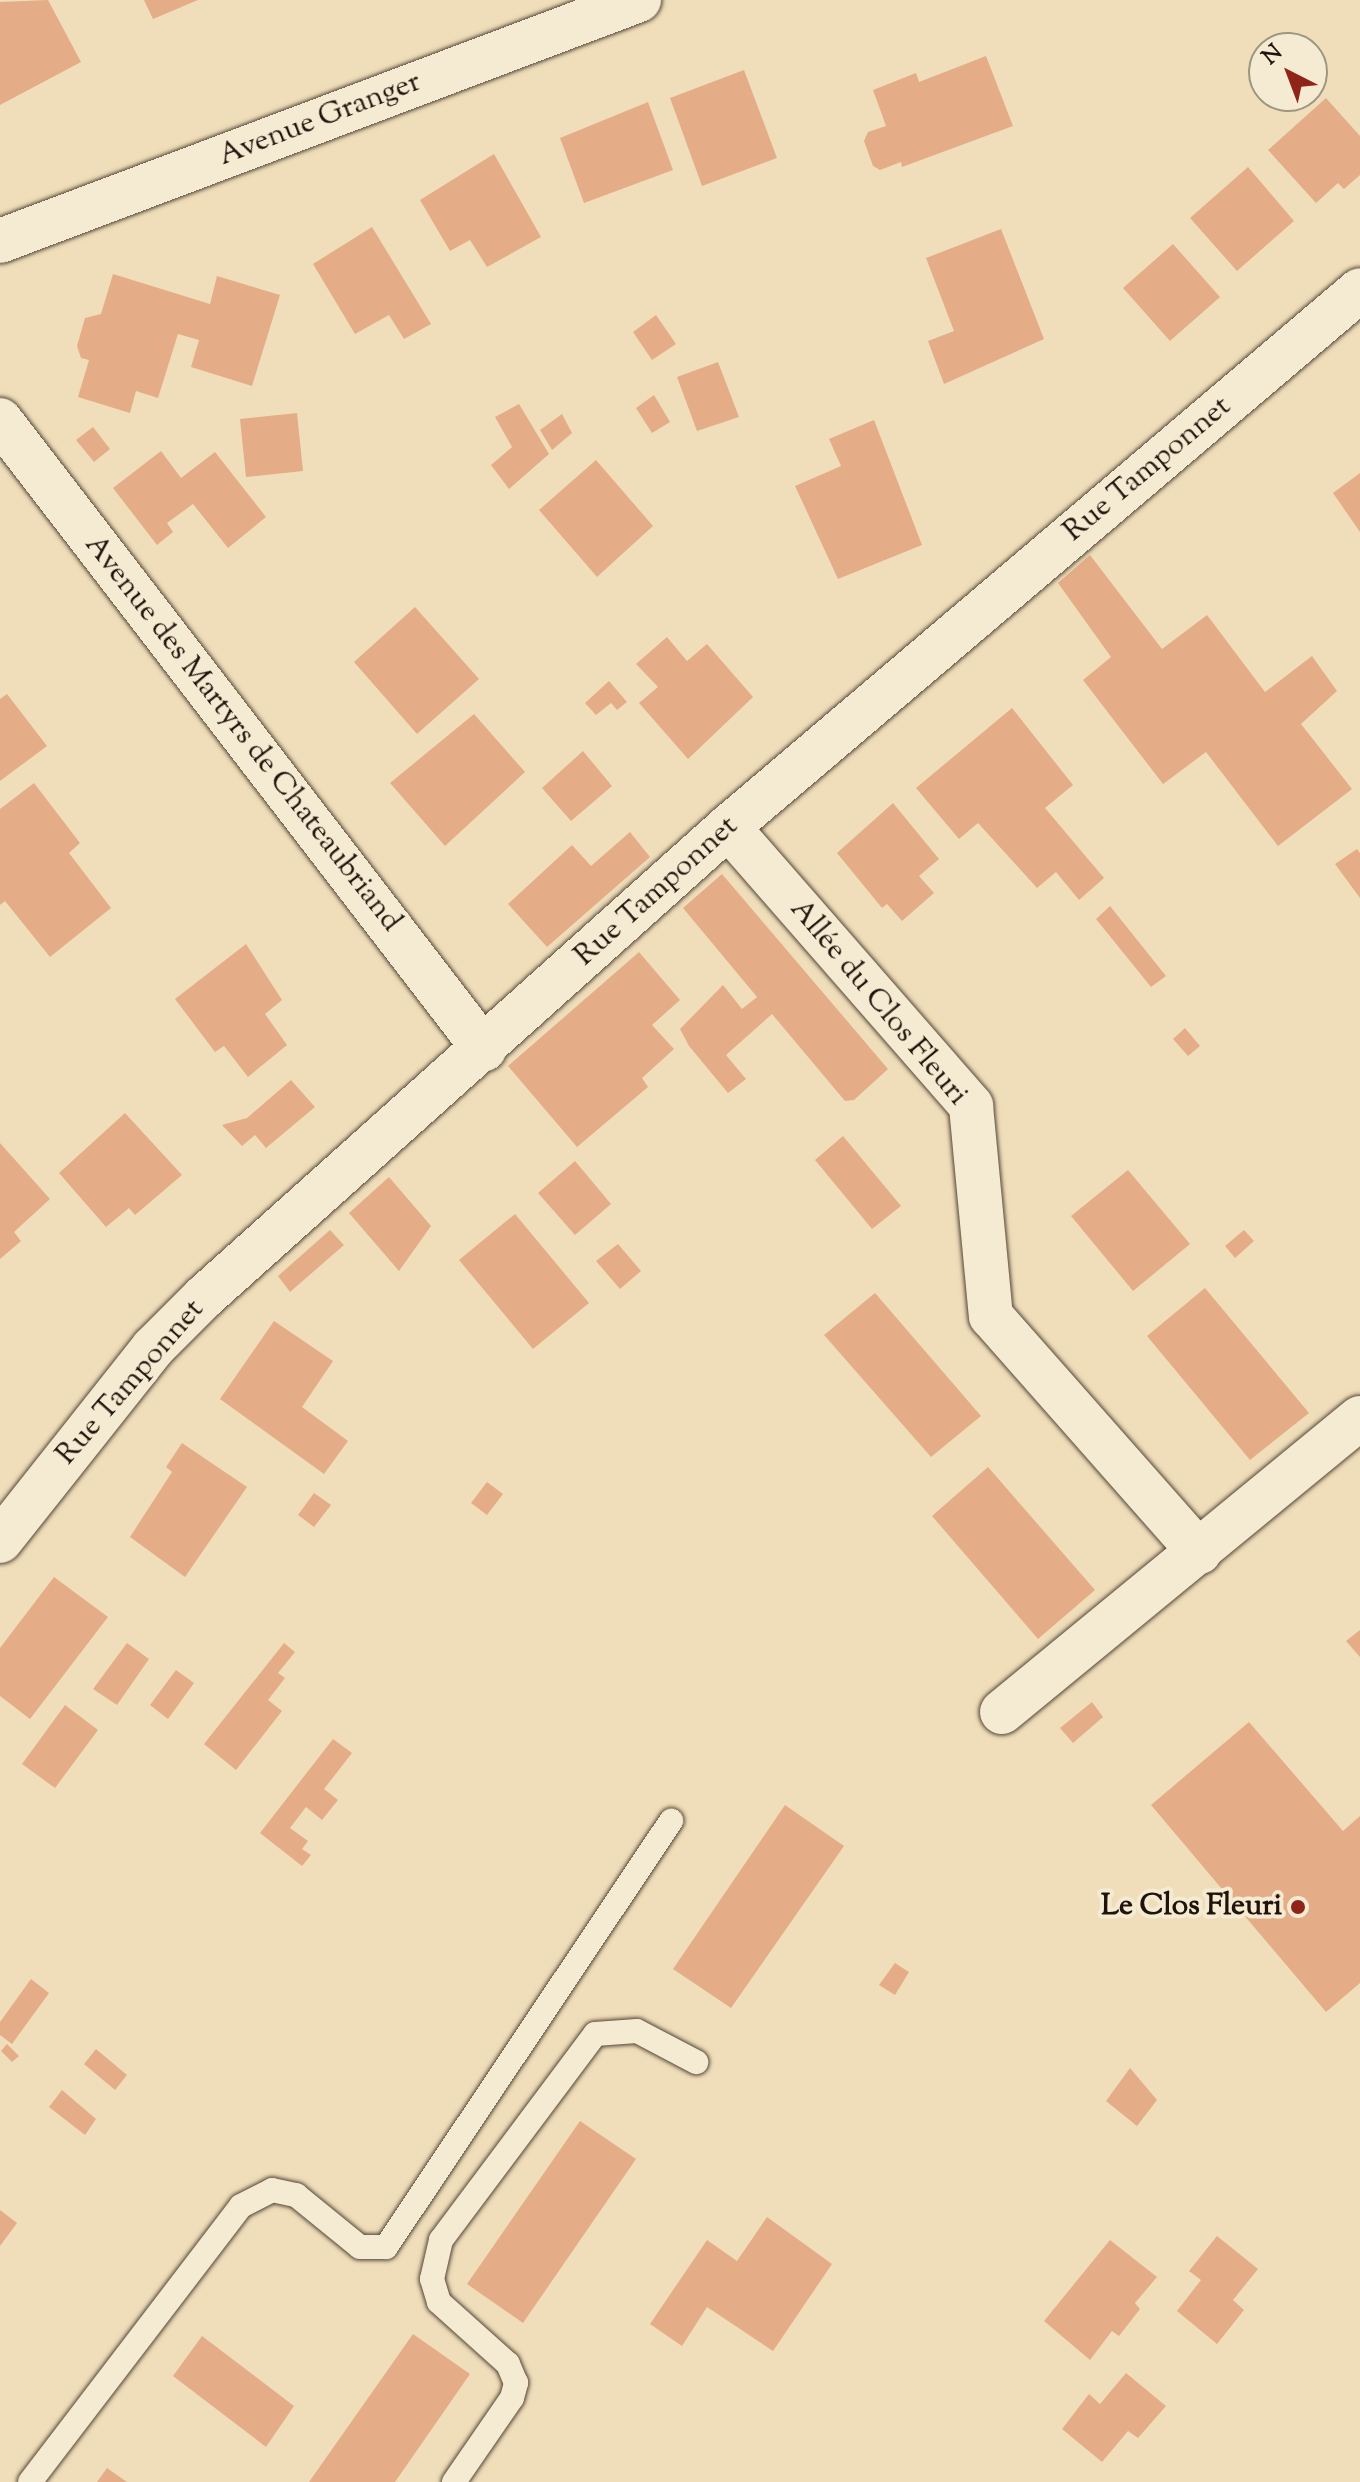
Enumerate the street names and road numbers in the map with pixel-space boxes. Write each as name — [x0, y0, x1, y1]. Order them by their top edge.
street label: Avenue Granger — [214, 65, 426, 175]
street label: Rue Tamponnet — [1057, 390, 1239, 550]
street label: Avenue des Martyrs de Chateaubriand — [76, 528, 408, 940]
street label: Rue Tamponnet — [568, 809, 746, 975]
street label: Allée du Clos Fleuri — [781, 893, 975, 1113]
street label: Rue Tamponnet — [49, 1293, 213, 1473]

